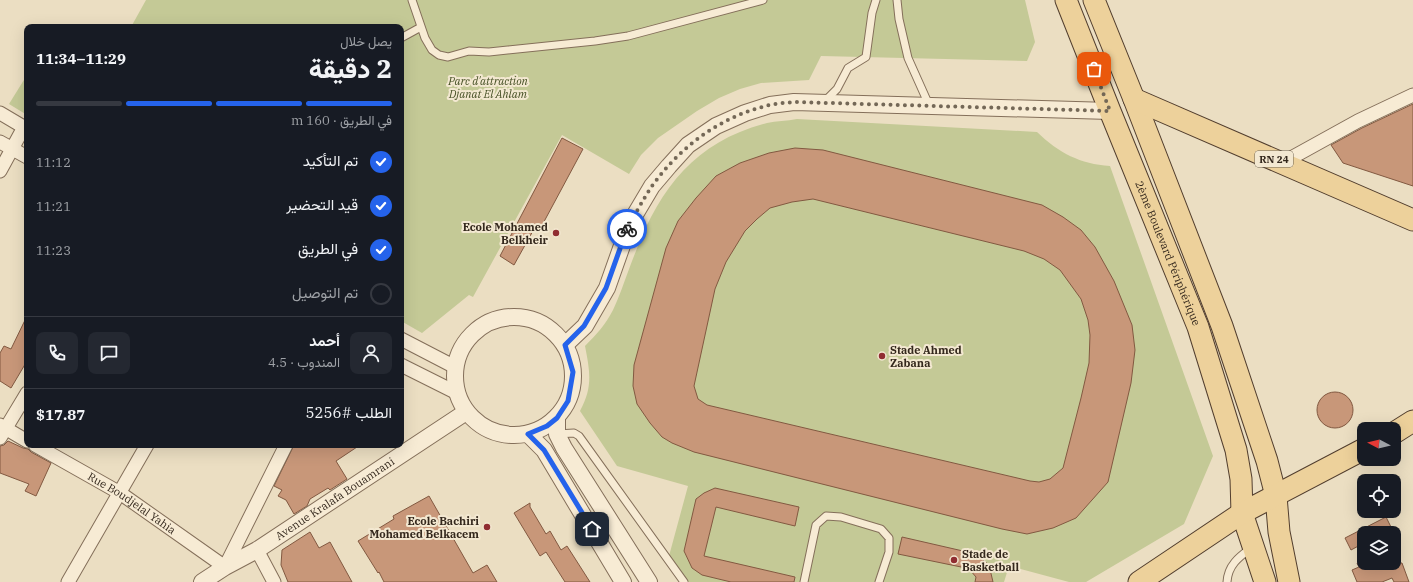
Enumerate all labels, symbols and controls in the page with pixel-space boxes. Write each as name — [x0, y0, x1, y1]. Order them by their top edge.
text: يصل خلال — [340, 33, 392, 50]
text: 11:29–11:34 — [36, 49, 126, 68]
text: 2 دقيقة — [309, 51, 392, 85]
pin — [1077, 52, 1111, 86]
icon: bag — [1083, 58, 1105, 80]
park label: Parc d'attraction Djanat El Ahlam — [447, 74, 529, 101]
text: في الطريق · 160 m — [291, 112, 392, 129]
text: تم التأكيد — [303, 151, 358, 170]
icon: check — [370, 151, 392, 173]
road number: RN 24 — [1255, 151, 1293, 167]
text: 11:12 — [36, 154, 71, 171]
street label: 2ème Boulevard Périphérique — [1132, 179, 1204, 328]
text: قيد التحضير — [286, 195, 358, 214]
icon: check — [370, 195, 392, 217]
text: 11:21 — [36, 198, 71, 215]
courier — [607, 209, 647, 249]
icon: bike — [616, 218, 638, 240]
place label: Ecole Mohamed Belkheir — [463, 220, 549, 247]
marker: Ecole Mohamed Belkheir — [551, 228, 561, 238]
text: في الطريق — [298, 239, 358, 258]
icon: check — [370, 239, 392, 261]
text: 11:23 — [36, 242, 71, 259]
text: تم التوصيل — [292, 283, 358, 302]
text: أحمد — [309, 331, 340, 350]
button: phone — [36, 332, 78, 374]
button: chat — [88, 332, 130, 374]
button: person — [350, 332, 392, 374]
place label: Stade Ahmed Zabana — [890, 343, 962, 370]
marker: Stade Ahmed Zabana — [877, 351, 887, 361]
text: المندوب · 4.5 — [268, 354, 340, 371]
text: الطلب #5256 — [305, 403, 392, 422]
text: $17.87 — [36, 405, 85, 424]
north arrow — [1357, 422, 1401, 466]
map controls — [1357, 422, 1401, 570]
street label: Avenue Kralafa Bouamrani — [273, 454, 397, 543]
street label: Rue Boudjelal Yahia — [85, 469, 179, 537]
button: locate — [1357, 474, 1401, 518]
pin — [575, 512, 609, 546]
place label: Ecole Bachiri Mohamed Belkacem — [369, 514, 479, 541]
icon: home — [581, 518, 603, 540]
marker: Ecole Bachiri Mohamed Belkacem — [482, 522, 492, 532]
button: layers — [1357, 526, 1401, 570]
place label: Stade de Basketball — [962, 547, 1019, 574]
marker: Stade de Basketball — [949, 555, 959, 565]

